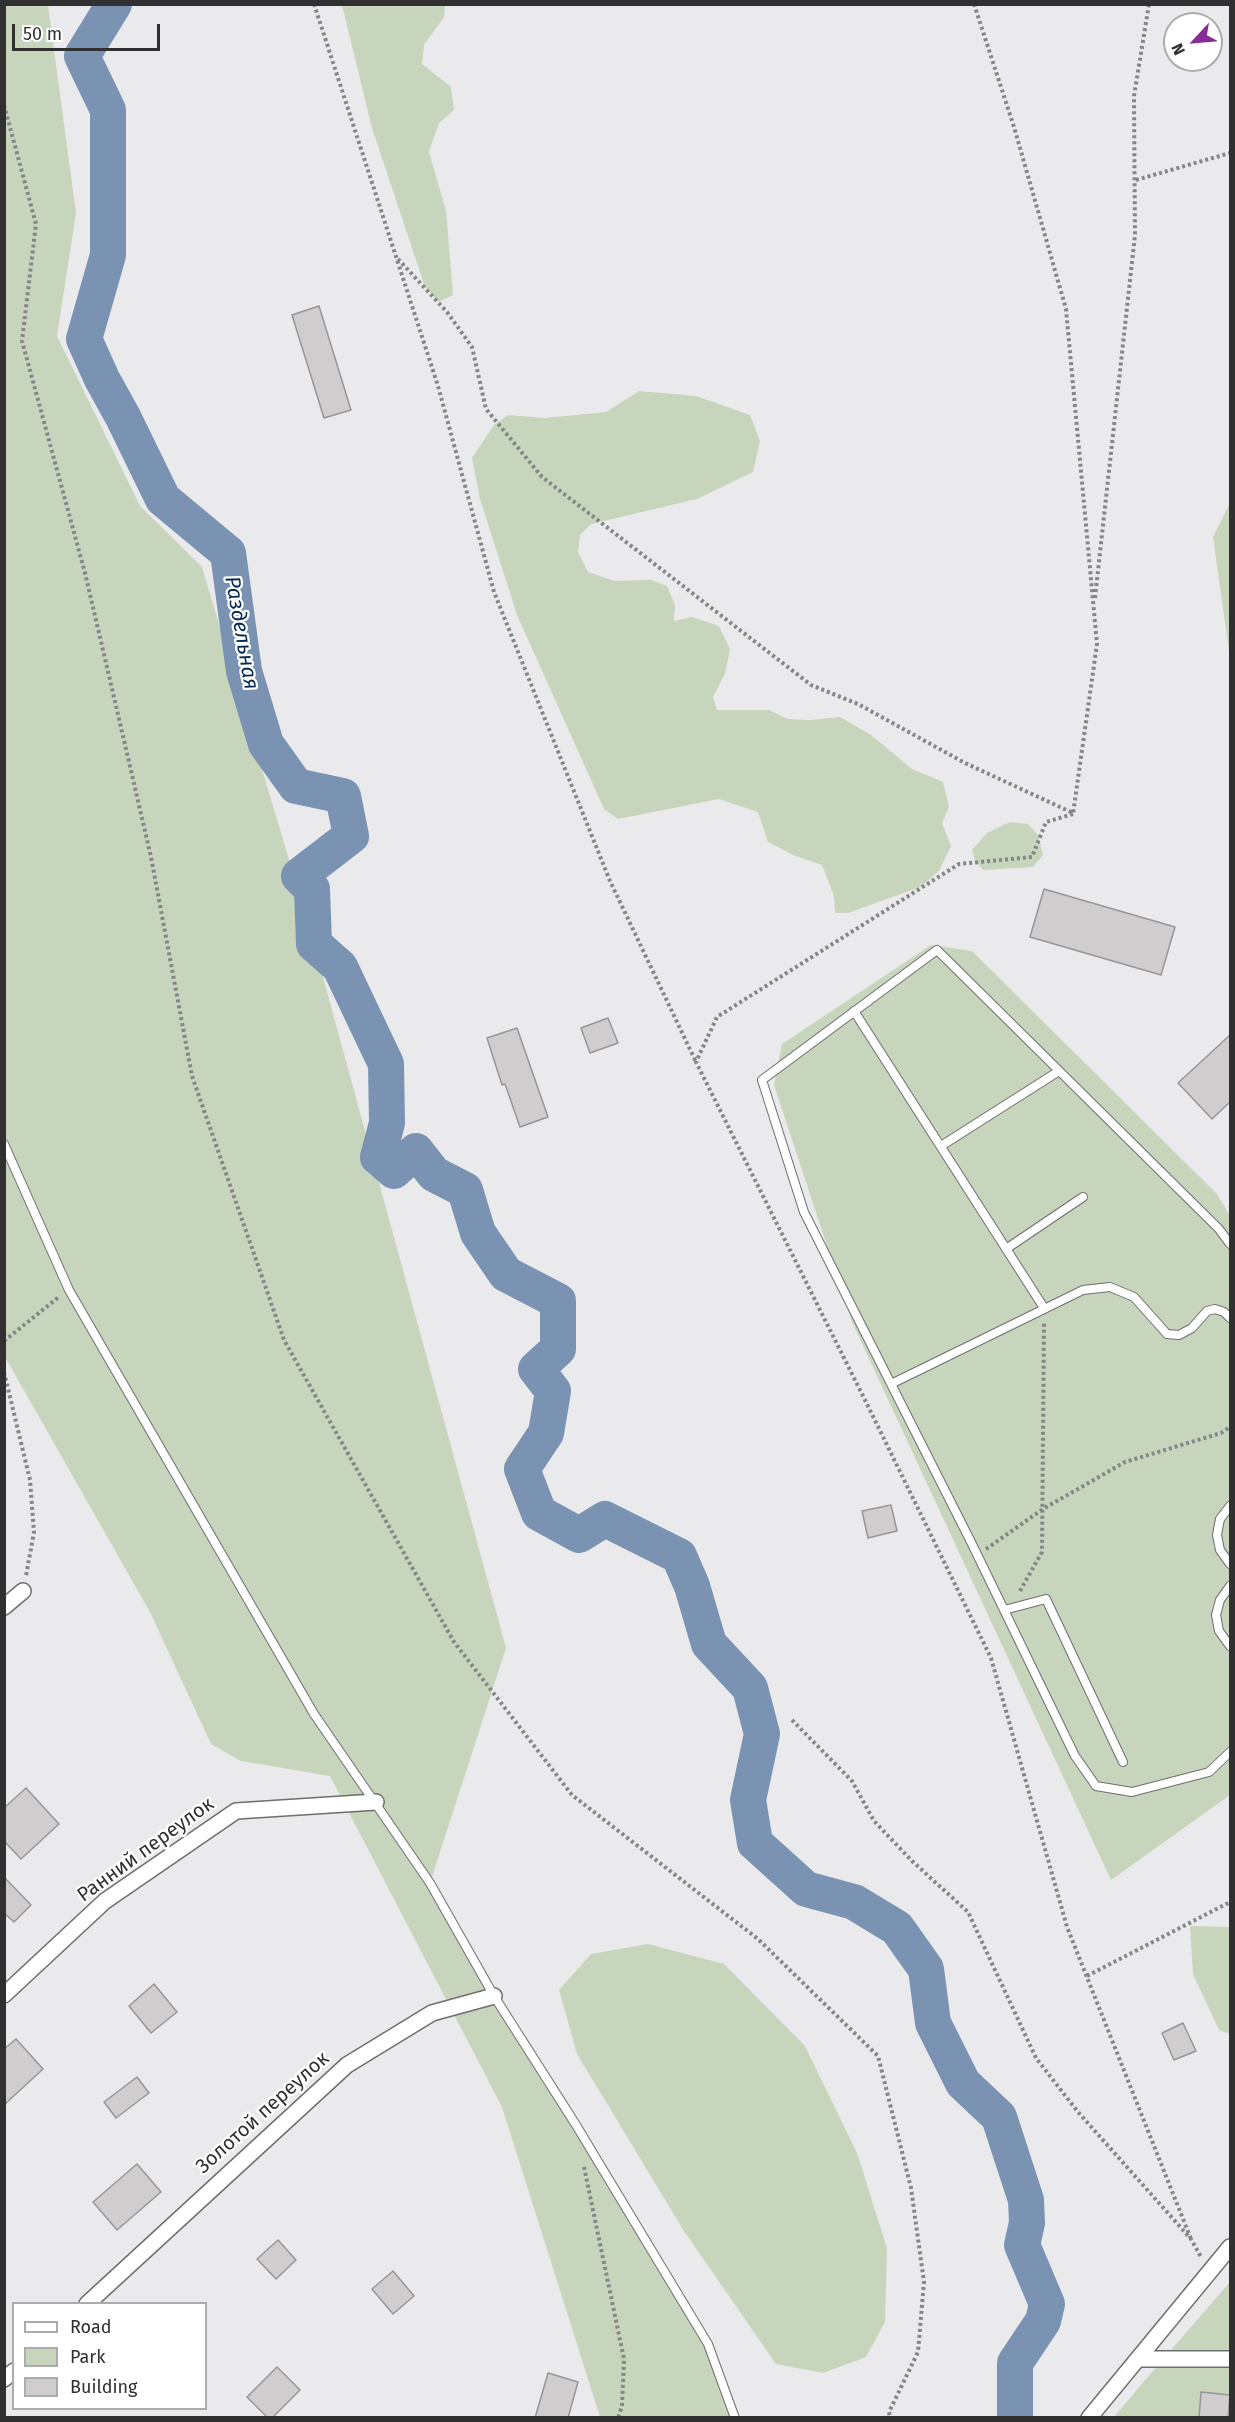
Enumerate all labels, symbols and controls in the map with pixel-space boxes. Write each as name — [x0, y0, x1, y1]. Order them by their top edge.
scale bar — [15, 12, 164, 50]
north arrow — [1163, 12, 1223, 72]
text: 50 m — [23, 23, 62, 45]
text: N — [1167, 40, 1189, 58]
water label: Раздельная — [219, 574, 263, 692]
street label: Ранний переулок — [73, 1792, 219, 1908]
street label: Золотой переулок — [192, 2047, 334, 2179]
legend — [12, 2302, 207, 2410]
text: Road — [70, 2316, 112, 2338]
text: Park — [70, 2346, 105, 2368]
text: Building — [70, 2376, 137, 2398]

